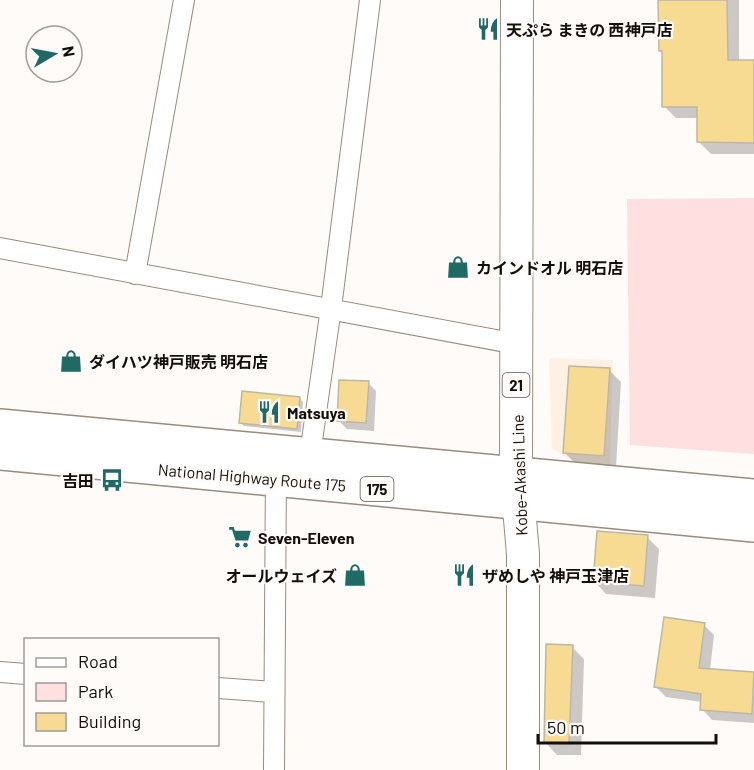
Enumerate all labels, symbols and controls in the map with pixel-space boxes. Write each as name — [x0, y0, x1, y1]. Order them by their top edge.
restaurant icon: 天ぷら まきの 西神戸店 — [475, 16, 501, 42]
place label: 天ぷら まきの 西神戸店 — [506, 20, 672, 39]
north arrow — [24, 24, 84, 84]
text: N — [59, 44, 80, 58]
shop icon: カインドオル 明石店 — [445, 254, 471, 280]
place label: カインドオル 明石店 — [476, 258, 623, 277]
shop icon: ダイハツ神戸販売 明石店 — [58, 348, 84, 374]
place label: ダイハツ神戸販売 明石店 — [89, 352, 268, 371]
road number: 21 — [502, 373, 530, 397]
restaurant icon: Matsuya — [256, 399, 282, 425]
place label: Matsuya — [287, 403, 346, 422]
street label: Kobe-Akashi Line — [507, 414, 531, 536]
street label: National Highway Route 175 — [157, 459, 347, 495]
bus stop icon: 吉田 — [99, 467, 125, 493]
place label: 吉田 — [62, 471, 94, 490]
road number: 175 — [360, 477, 394, 501]
supermarket icon: Seven-Eleven — [227, 524, 253, 550]
place label: Seven-Eleven — [258, 528, 354, 547]
shop icon: オールウェイズ — [342, 562, 368, 588]
restaurant icon: ザめしや 神戸玉津店 — [451, 562, 477, 588]
place label: オールウェイズ — [225, 566, 337, 585]
place label: ザめしや 神戸玉津店 — [482, 566, 629, 585]
legend — [24, 638, 219, 746]
text: Road — [78, 650, 118, 672]
text: Park — [78, 680, 113, 702]
scale bar — [538, 707, 716, 745]
text: Building — [78, 710, 141, 732]
text: 50 m — [547, 716, 585, 738]

